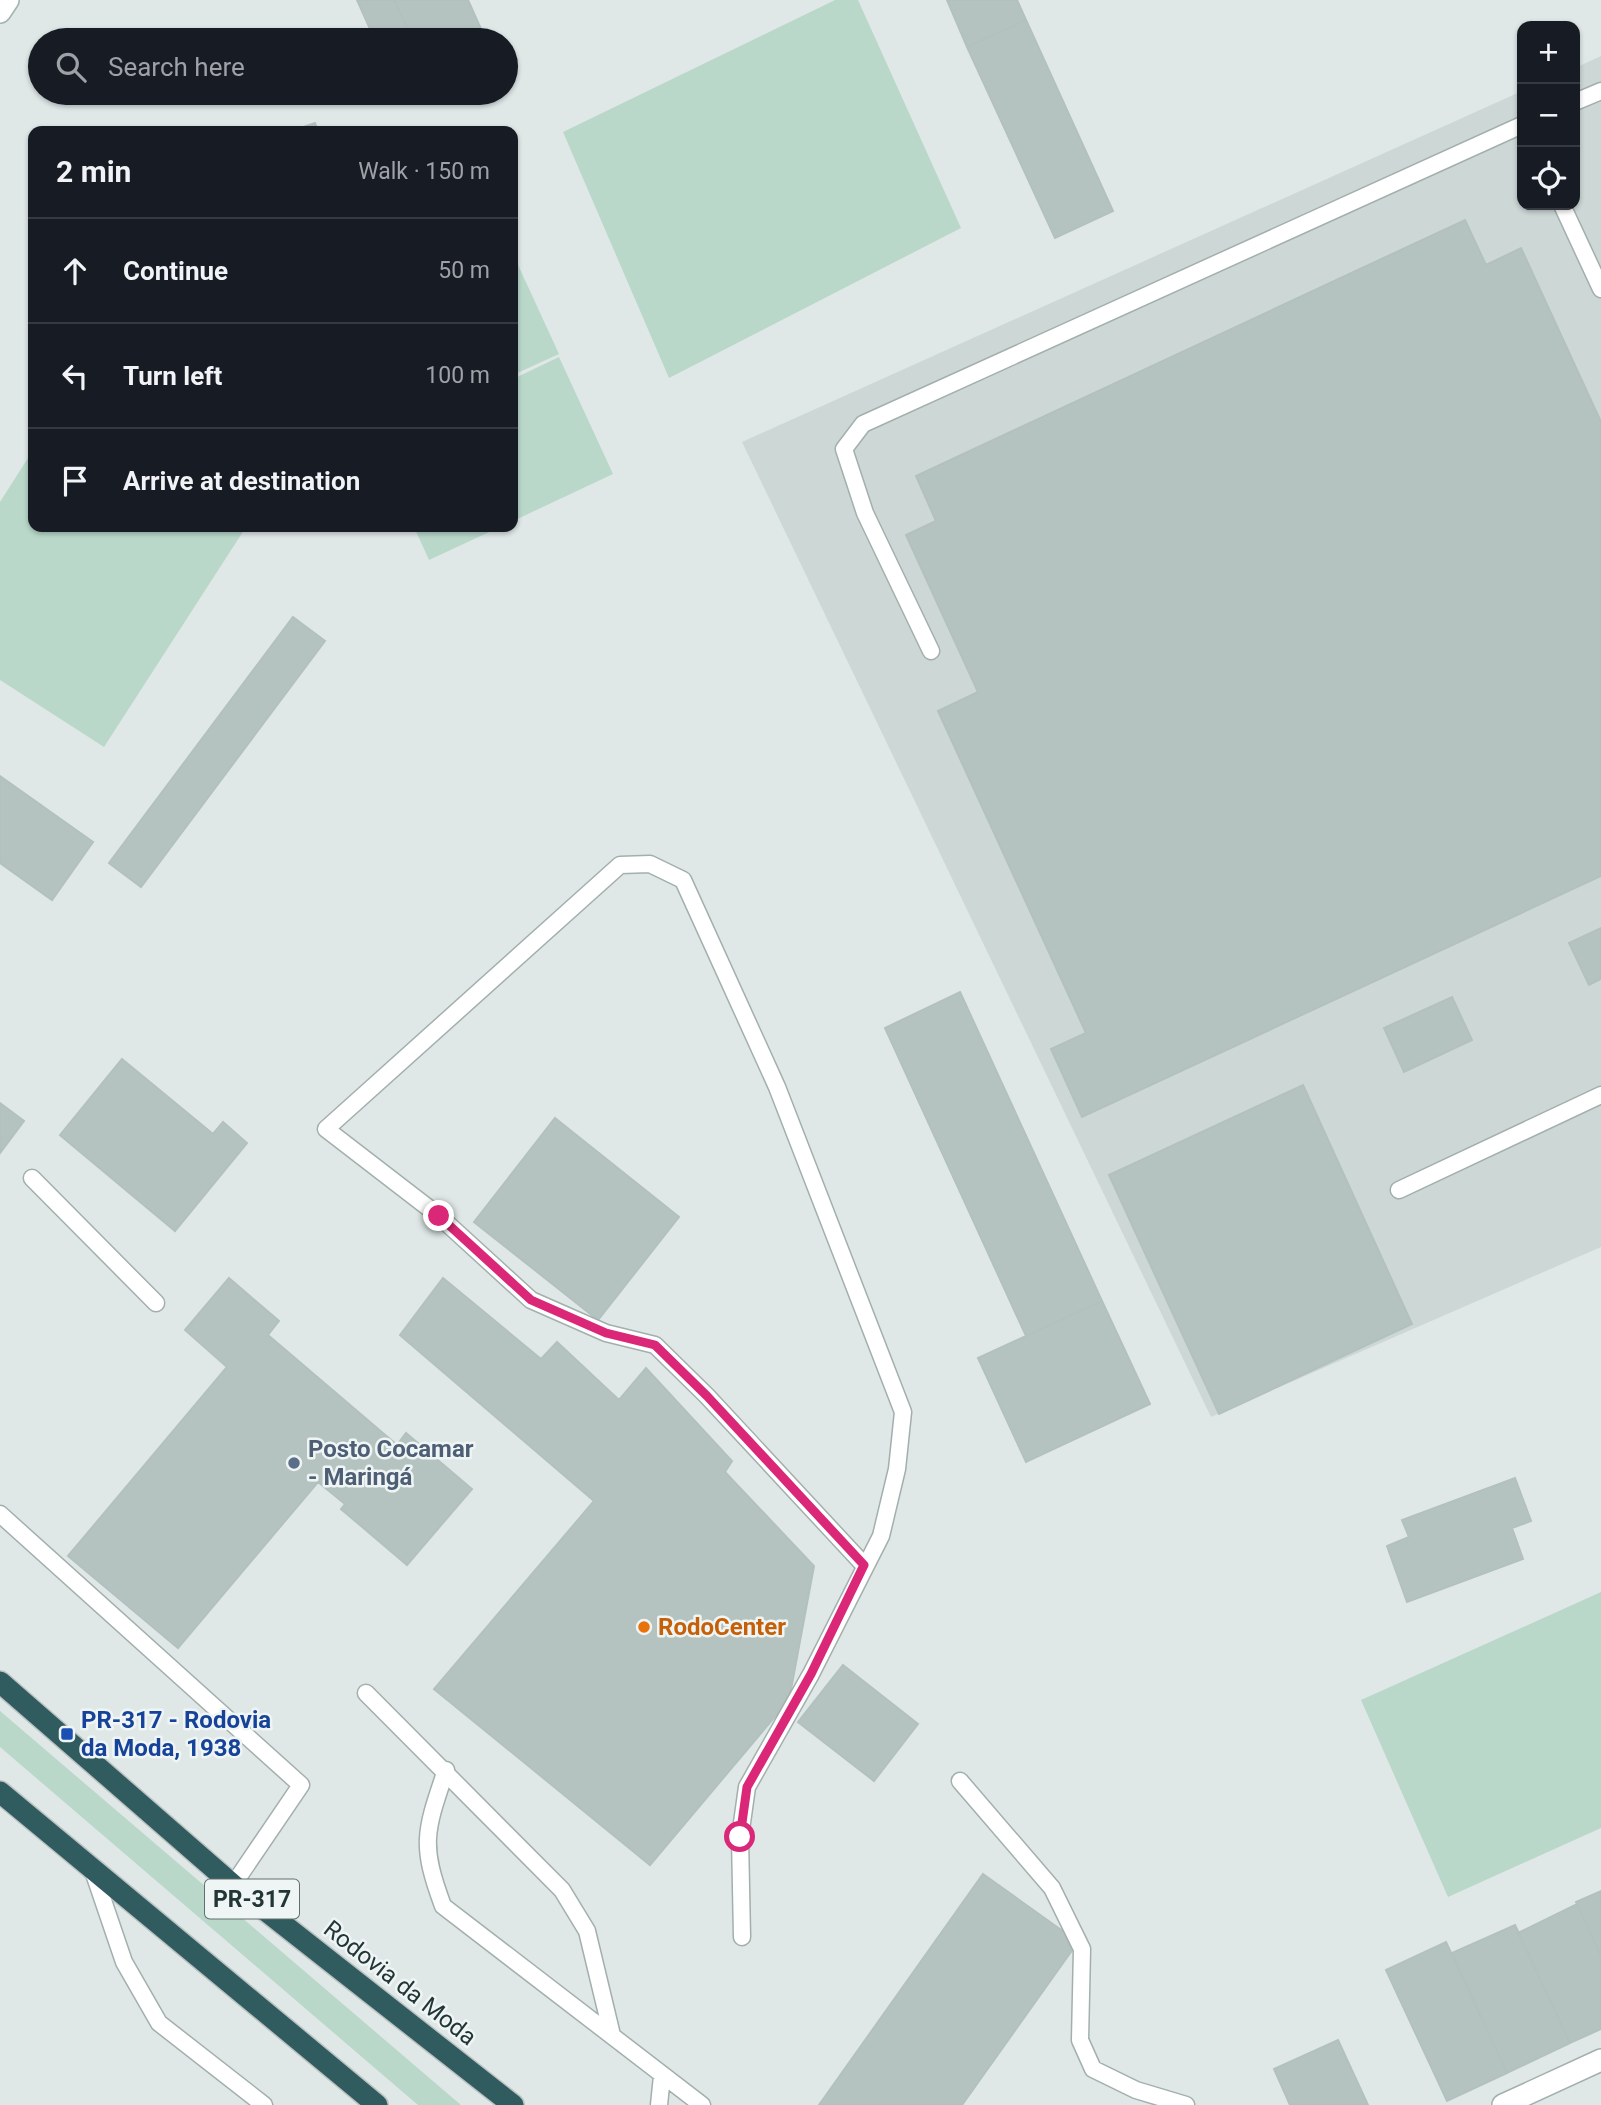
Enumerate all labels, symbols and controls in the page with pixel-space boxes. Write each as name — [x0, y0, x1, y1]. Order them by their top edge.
map controls — [1517, 21, 1580, 210]
button: + — [1517, 21, 1580, 84]
search box — [28, 28, 518, 105]
icon: search — [52, 48, 90, 86]
text: Search here — [108, 52, 245, 82]
button: − — [1517, 84, 1580, 147]
button: locate — [1517, 147, 1580, 210]
text: 2 min — [56, 154, 131, 189]
text: Walk · 150 m — [358, 158, 490, 185]
icon: ahead — [56, 252, 94, 290]
text: Continue — [123, 256, 228, 286]
text: 50 m — [438, 257, 490, 284]
icon: left — [56, 357, 94, 395]
text: Turn left — [123, 361, 222, 391]
text: 100 m — [425, 362, 490, 389]
icon: arrive — [56, 462, 94, 500]
text: Arrive at destination — [123, 466, 360, 496]
route end — [423, 1200, 454, 1231]
place label: Posto Cocamar - Maringá — [308, 1435, 474, 1491]
marker: Posto Cocamar - Maringá — [286, 1455, 302, 1471]
place label: RodoCenter — [658, 1613, 786, 1641]
marker: RodoCenter — [636, 1619, 652, 1635]
place label: PR-317 - Rodovia da Moda, 1938 — [81, 1706, 271, 1762]
marker: PR-317 - Rodovia da Moda, 1938 — [59, 1726, 75, 1742]
route start — [724, 1821, 755, 1852]
road number: PR-317 — [205, 1880, 299, 1918]
street label: Rodovia da Moda — [318, 1915, 482, 2051]

